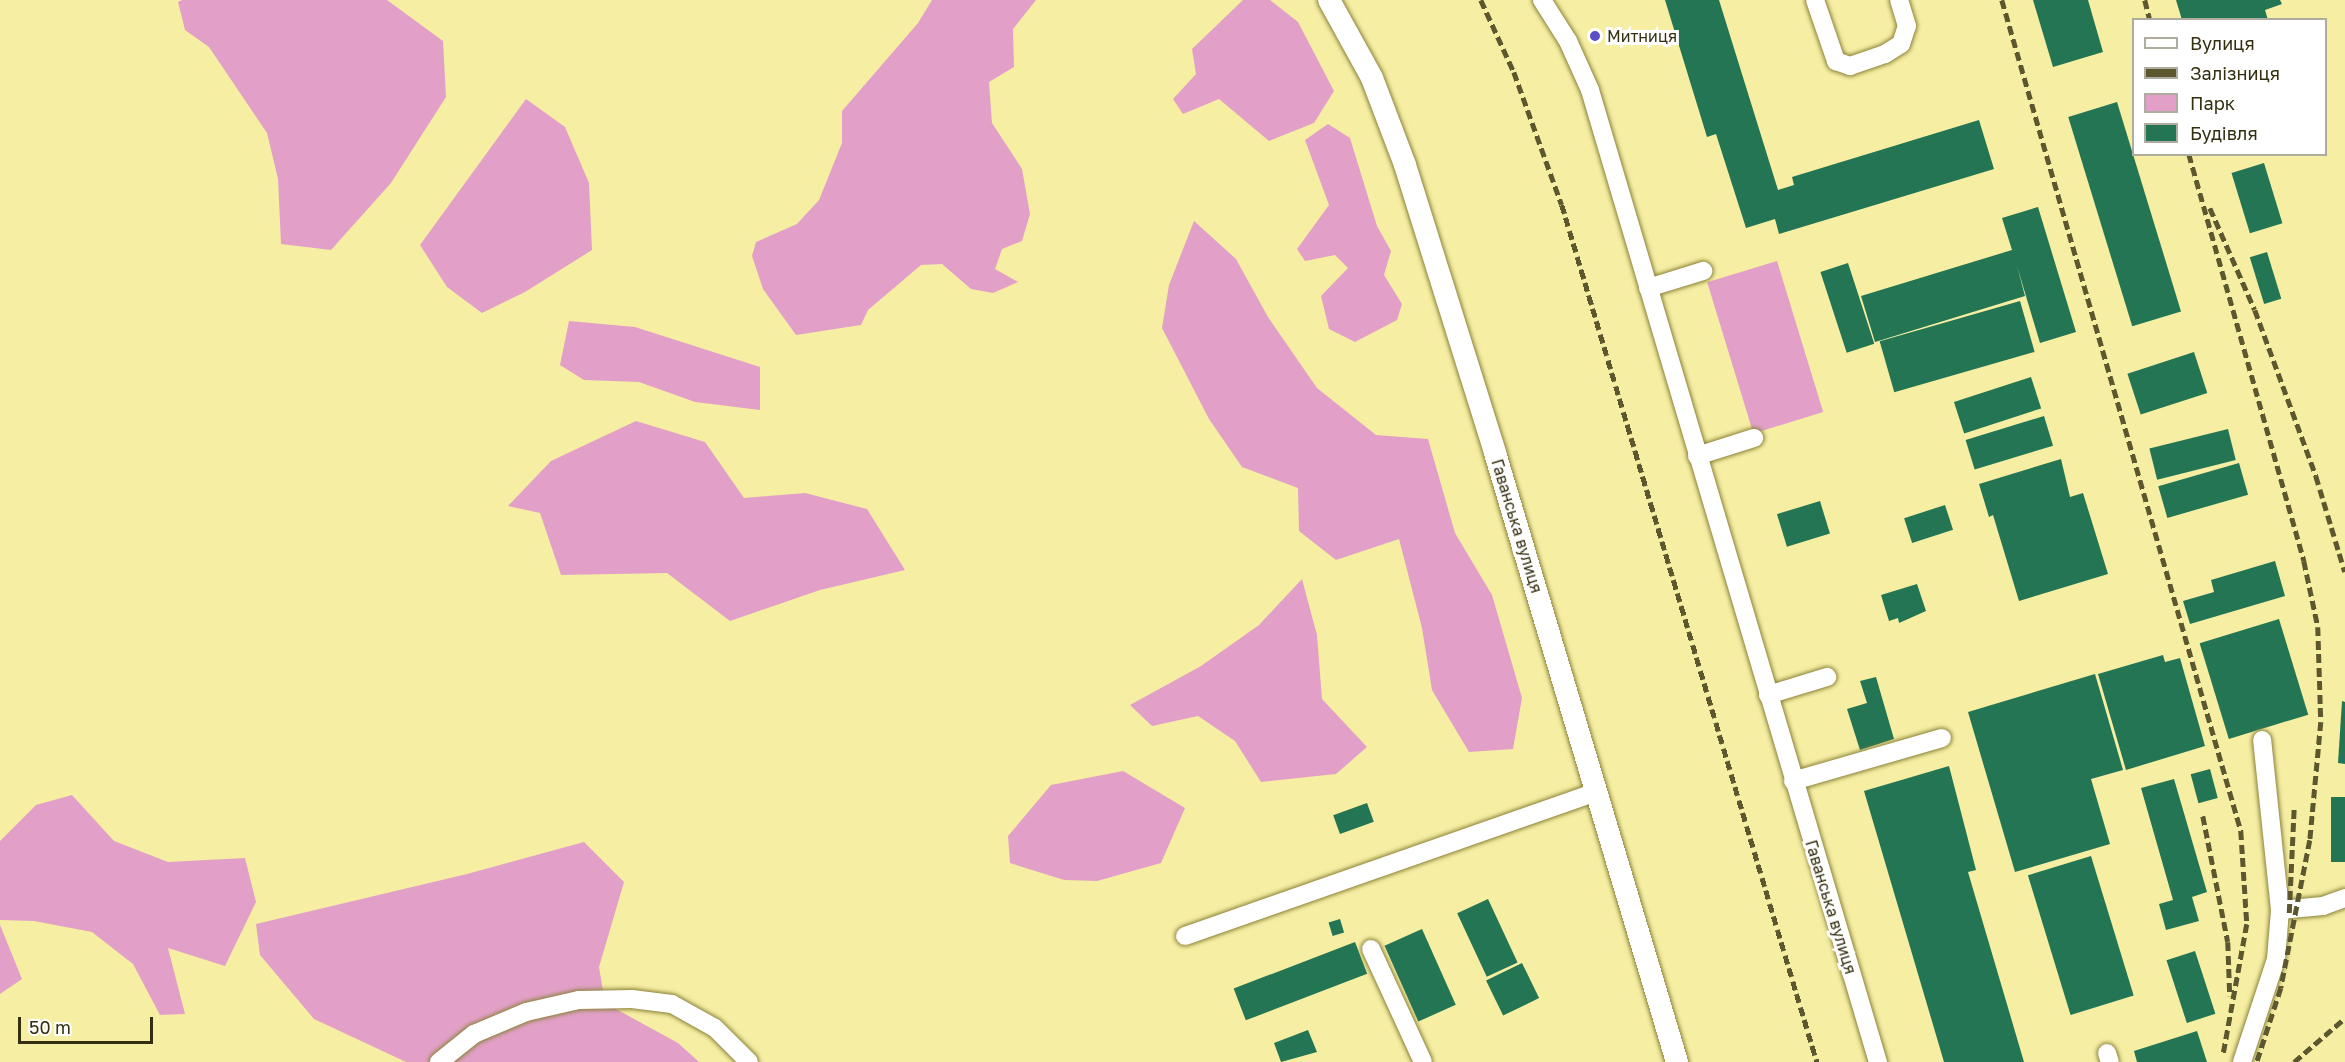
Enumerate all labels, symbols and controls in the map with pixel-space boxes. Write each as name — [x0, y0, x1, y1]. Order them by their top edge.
legend — [2132, 18, 2327, 156]
place label: Митниця — [1607, 26, 1677, 46]
marker: Митниця — [1588, 29, 1602, 43]
text: Вулиця — [2190, 32, 2255, 54]
text: Залізниця — [2190, 62, 2280, 84]
text: Парк — [2190, 92, 2235, 114]
text: Будівля — [2190, 122, 2258, 144]
street label: Гаванська вулиця — [1487, 457, 1547, 595]
street label: Гаванська вулиця — [1801, 838, 1861, 976]
scale bar — [21, 1005, 156, 1043]
text: 50 m — [29, 1016, 71, 1038]

